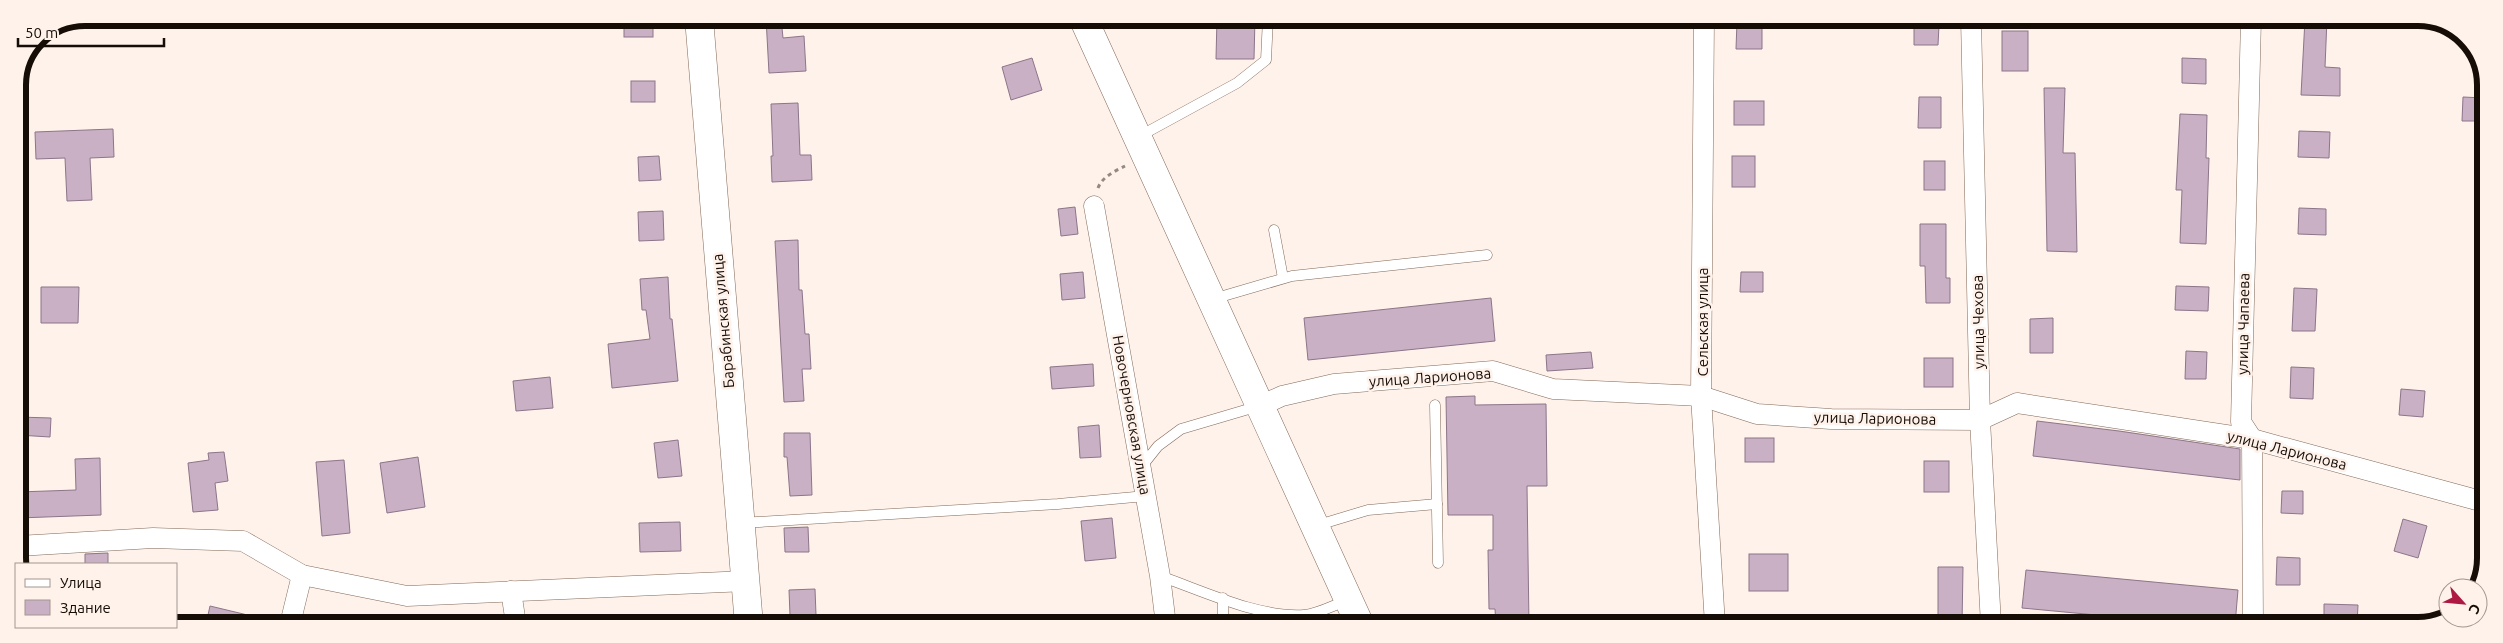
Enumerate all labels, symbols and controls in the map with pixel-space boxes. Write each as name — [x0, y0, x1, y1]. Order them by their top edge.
scale bar — [18, 15, 164, 47]
text: 50 m — [25, 24, 58, 41]
street label: Барабинская улица — [709, 253, 737, 389]
street label: Сельская улица — [1694, 268, 1711, 376]
street label: улица Чапаева — [2234, 273, 2252, 375]
street label: улица Чехова — [1969, 275, 1987, 369]
street label: Новочерновская улица — [1110, 334, 1154, 496]
street label: улица Ларионова — [1368, 364, 1492, 390]
street label: улица Ларионова — [1814, 408, 1936, 428]
street label: улица Ларионова — [2225, 427, 2349, 473]
legend — [15, 563, 178, 628]
text: Улица — [60, 574, 102, 591]
north arrow — [2438, 578, 2488, 628]
text: Здание — [60, 599, 111, 616]
text: С — [2465, 601, 2484, 617]

